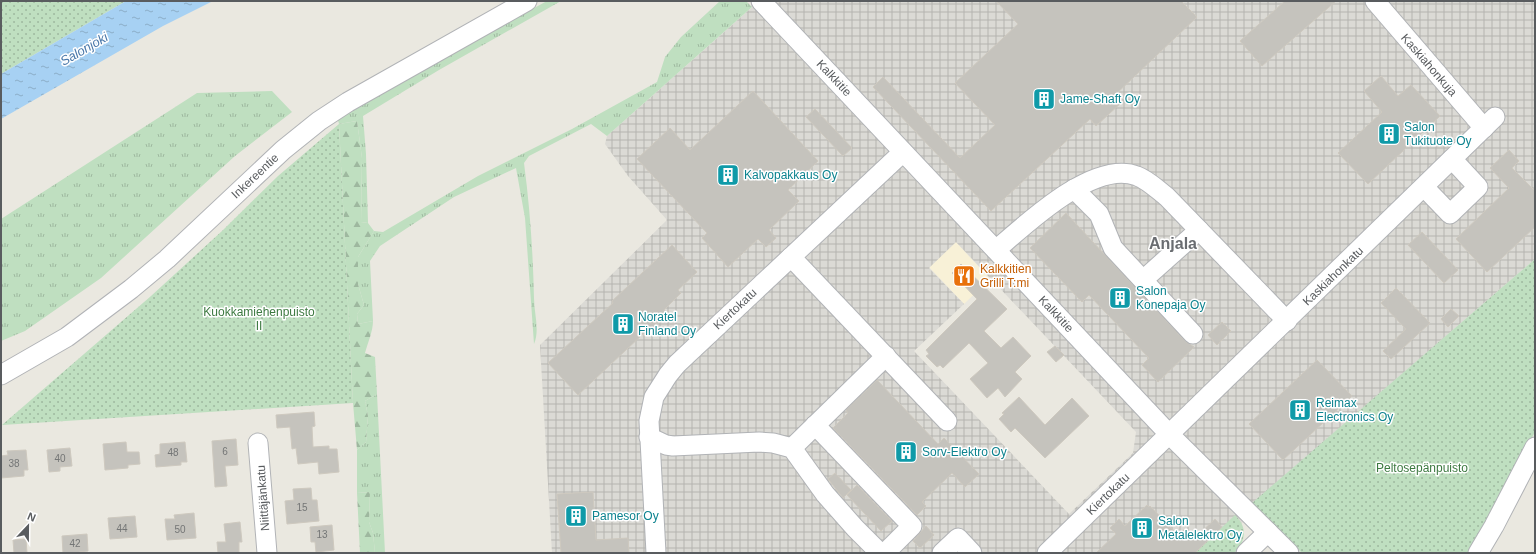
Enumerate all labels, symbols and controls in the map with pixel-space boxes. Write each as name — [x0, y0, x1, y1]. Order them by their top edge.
water label: Salonjoki — [57, 29, 112, 69]
street label: Kaskiahonkuja — [1398, 31, 1460, 99]
street label: Kalkkitie — [814, 57, 855, 99]
building icon: Jame-Shaft Oy — [1031, 86, 1057, 112]
place label: Jame-Shaft Oy — [1060, 92, 1140, 106]
place label: Salon Tukituote Oy — [1404, 120, 1472, 148]
building icon: Salon Tukituote Oy — [1376, 121, 1402, 147]
street label: Inkereentie — [229, 150, 282, 201]
building icon: Kalvopakkaus Oy — [715, 162, 741, 188]
place label: Kalvopakkaus Oy — [744, 168, 837, 182]
district label: Anjala — [1149, 235, 1197, 252]
street label: Kaskiahonkatu — [1300, 244, 1366, 308]
place label: Kalkkitien Grilli T:mi — [980, 262, 1031, 290]
restaurant icon: Kalkkitien Grilli T:mi — [951, 263, 977, 289]
place label: Salon Konepaja Oy — [1136, 284, 1205, 312]
street label: Kiertokatu — [710, 285, 760, 333]
building icon: Salon Konepaja Oy — [1107, 285, 1133, 311]
street label: Kalkkitie — [1036, 293, 1077, 335]
park label: Kuokkamiehenpuisto II — [203, 305, 315, 333]
place label: Noratel Finland Oy — [638, 310, 696, 338]
building icon: Noratel Finland Oy — [610, 311, 636, 337]
place label: Reimax Electronics Oy — [1316, 396, 1393, 424]
building icon: Reimax Electronics Oy — [1287, 397, 1313, 423]
building icon: Sorv-Elektro Oy — [893, 439, 919, 465]
place label: Sorv-Elektro Oy — [922, 445, 1007, 459]
house number: 6 — [222, 446, 228, 457]
house number: 48 — [167, 447, 179, 458]
house number: 40 — [54, 453, 66, 464]
house number: 38 — [8, 458, 20, 469]
park label: Peltosepänpuisto — [1376, 461, 1468, 475]
street label: Niittäjänkatu — [254, 465, 272, 531]
street label: Kiertokatu — [1084, 470, 1132, 518]
house number: 15 — [296, 502, 308, 513]
building icon: Pamesor Oy — [563, 503, 589, 529]
north arrow — [8, 506, 48, 546]
place label: Pamesor Oy — [592, 509, 659, 523]
text: N — [26, 510, 38, 524]
place label: Salon Metalelektro Oy — [1158, 514, 1242, 542]
building icon: Salon Metalelektro Oy — [1129, 515, 1155, 541]
house number: 44 — [116, 523, 128, 534]
house number: 50 — [174, 524, 186, 535]
house number: 13 — [316, 529, 328, 540]
house number: 42 — [69, 538, 81, 549]

